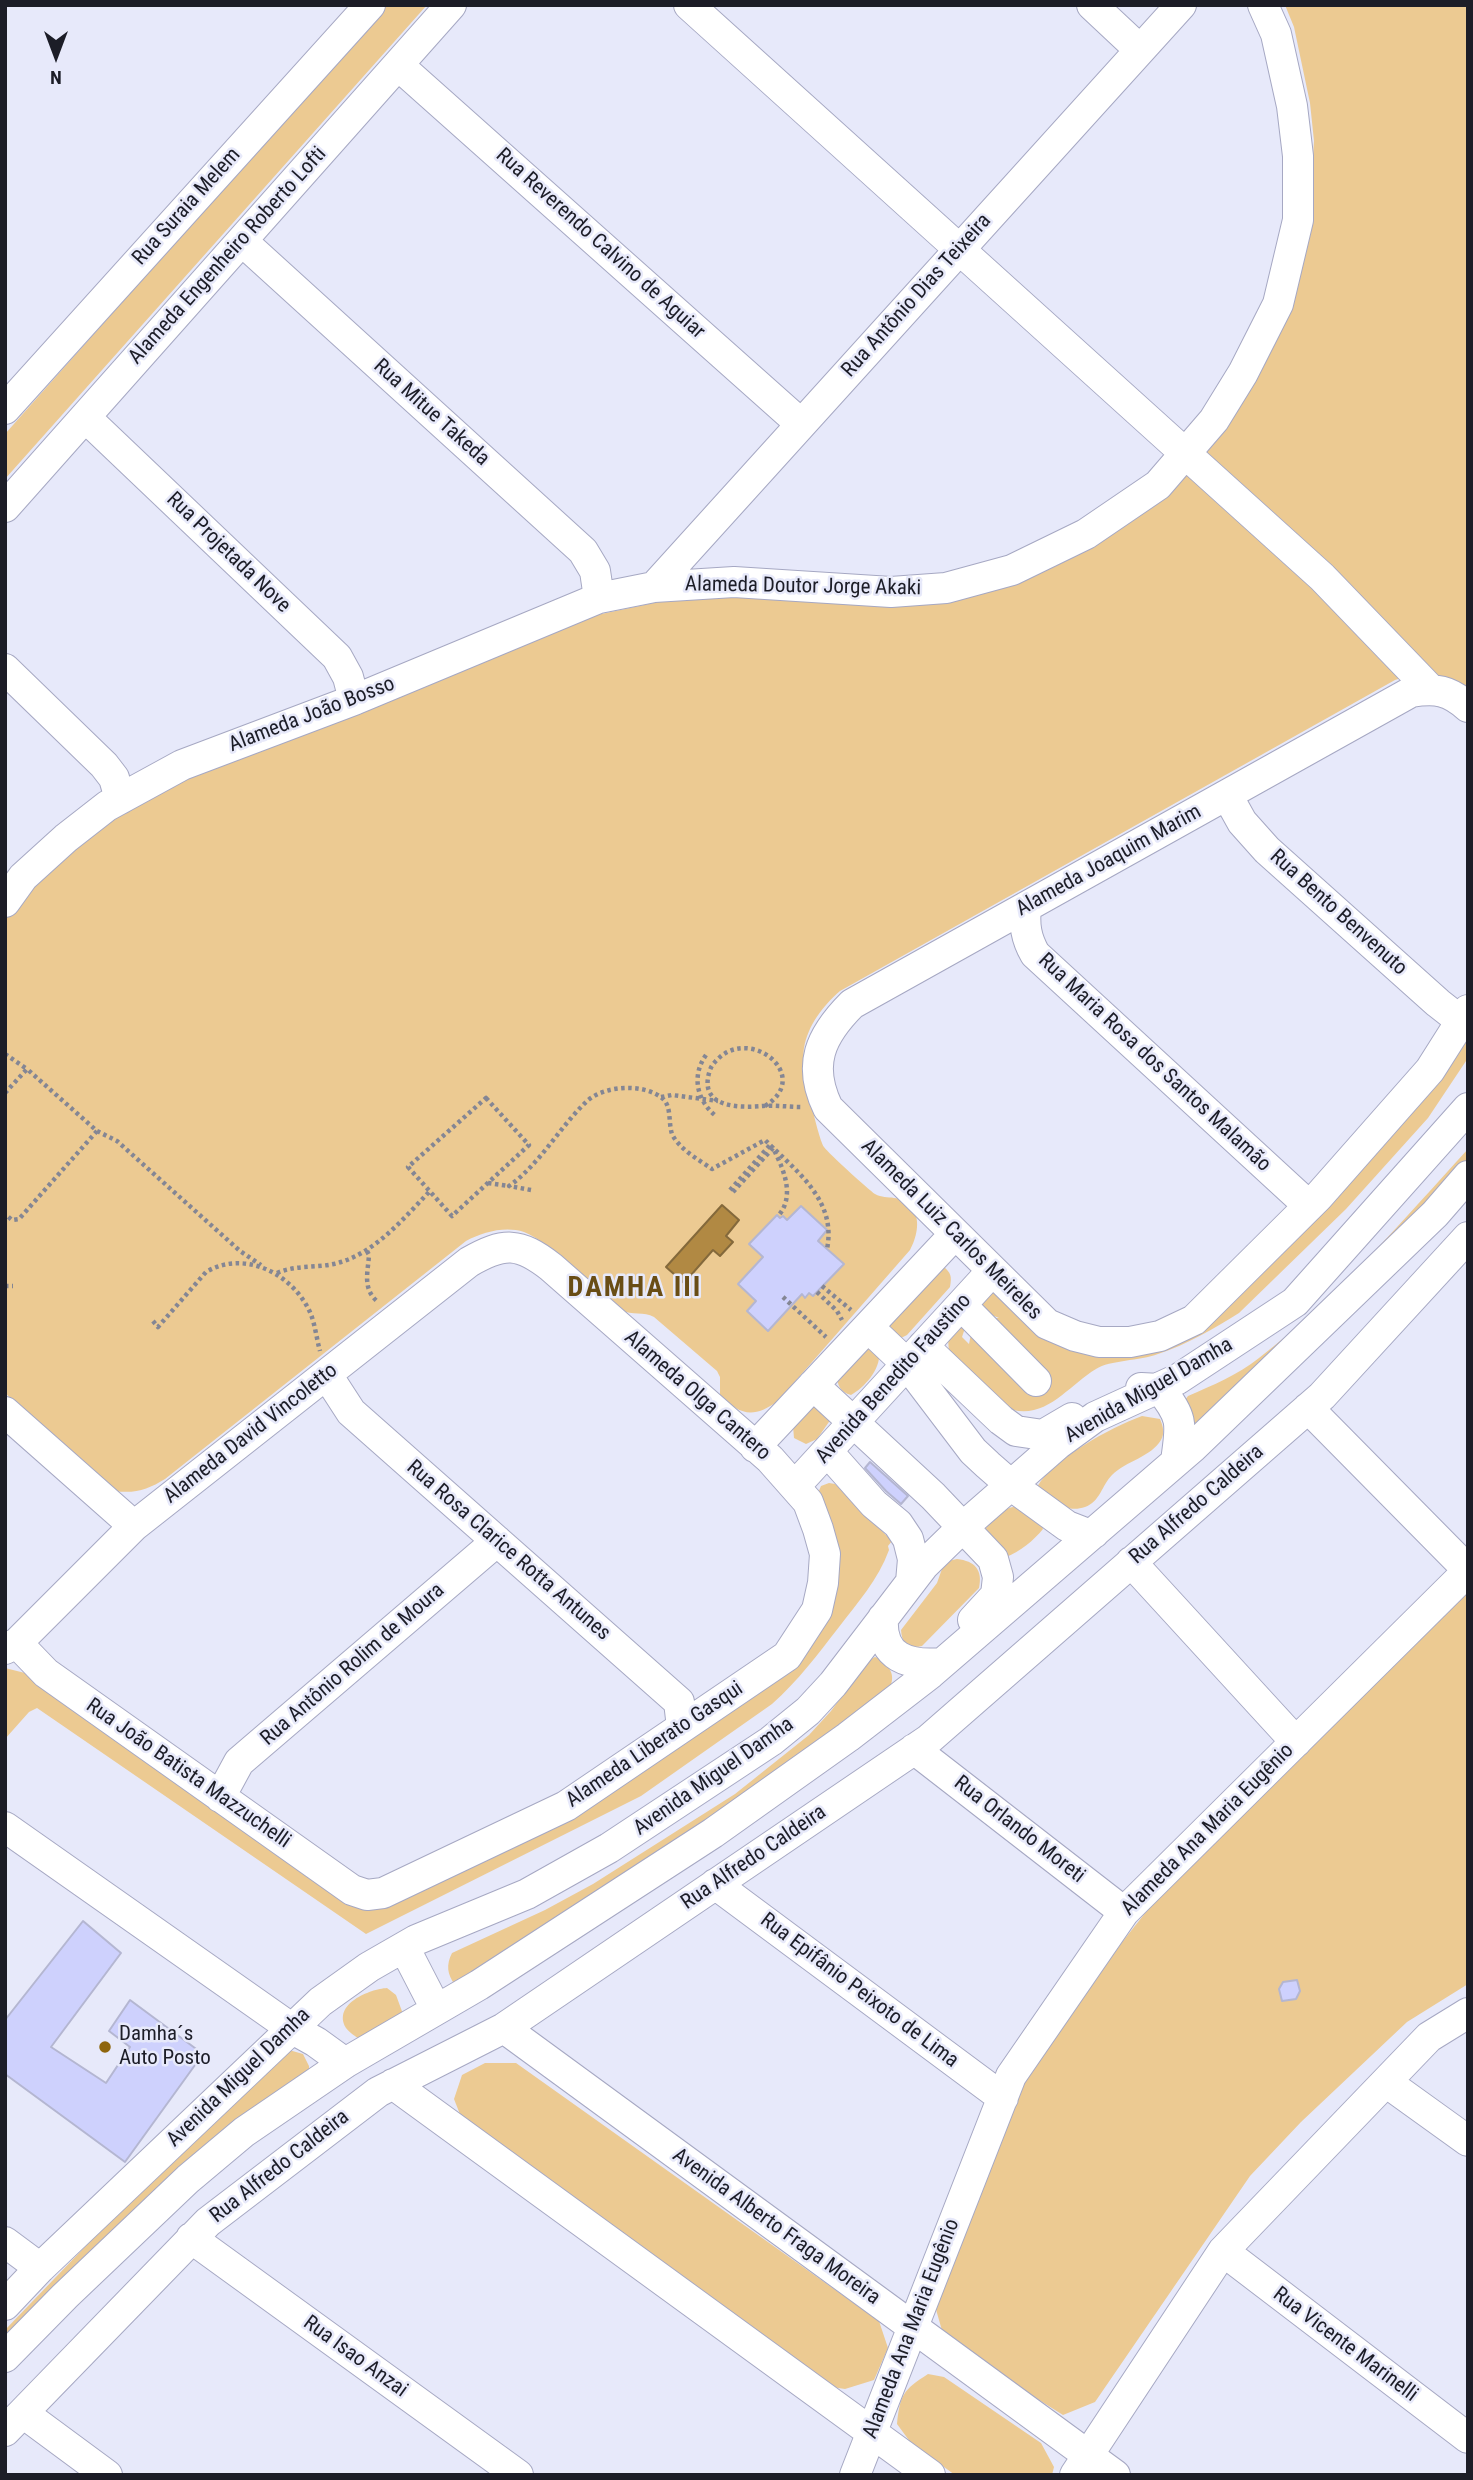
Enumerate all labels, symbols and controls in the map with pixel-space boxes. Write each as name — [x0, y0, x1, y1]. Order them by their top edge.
north arrow — [21, 21, 91, 91]
text: N — [50, 66, 62, 89]
street label: Alameda Engenheiro Roberto Lofti — [124, 142, 332, 370]
street label: Rua Suraia Melem — [128, 143, 246, 271]
street label: Rua Reverendo Calvino de Aguiar — [490, 143, 710, 345]
street label: Rua Antônio Dias Teixeira — [837, 209, 997, 383]
street label: Rua Mitue Takeda — [368, 354, 494, 472]
street label: Rua Projetada Nove — [161, 487, 295, 619]
street label: Alameda Doutor Jorge Akaki — [685, 572, 921, 602]
street label: Alameda João Bosso — [225, 672, 399, 758]
street label: Alameda Joaquim Marim — [1012, 800, 1206, 922]
street label: Rua Bento Benvenuto — [1264, 845, 1412, 981]
street label: Rua Maria Rosa dos Santos Malamão — [1032, 948, 1276, 1178]
street label: Alameda Luiz Carlos Meireles — [855, 1134, 1047, 1326]
district label: DAMHA III — [569, 1272, 701, 1306]
street label: Avenida Benedito Faustino — [811, 1289, 977, 1469]
street label: Alameda Olga Cantero — [619, 1326, 775, 1466]
street label: Avenida Miguel Damha — [1061, 1333, 1237, 1449]
street label: Alameda David Vincoletto — [159, 1358, 343, 1510]
street label: Rua Alfredo Caldeira — [1125, 1440, 1269, 1570]
street label: Rua Rosa Clarice Rotta Antunes — [401, 1456, 615, 1646]
street label: Rua Antônio Rolim de Moura — [256, 1578, 450, 1752]
street label: Alameda Liberato Gasqui — [562, 1676, 748, 1814]
street label: Rua João Batista Mazzuchelli — [81, 1694, 295, 1854]
street label: Avenida Miguel Damha — [629, 1712, 799, 1842]
street label: Alameda Ana Maria Eugênio — [1117, 1739, 1299, 1921]
street label: Rua Orlando Moreti — [948, 1771, 1090, 1889]
street label: Rua Alfredo Caldeira — [677, 1800, 831, 1916]
street label: Rua Epifânio Peixoto de Lima — [755, 1908, 963, 2074]
street label: Avenida Miguel Damha — [162, 2003, 316, 2153]
place label: Damha´s Auto Posto — [119, 2022, 211, 2072]
marker: Damha´s Auto Posto — [97, 2039, 113, 2055]
street label: Rua Alfredo Caldeira — [205, 2105, 355, 2229]
street label: Avenida Alberto Fraga Moreira — [667, 2143, 885, 2311]
street label: Alameda Ana Maria Eugênio — [858, 2216, 966, 2442]
street label: Rua Vicente Marinelli — [1268, 2282, 1422, 2408]
street label: Rua Isao Anzai — [298, 2311, 412, 2403]

